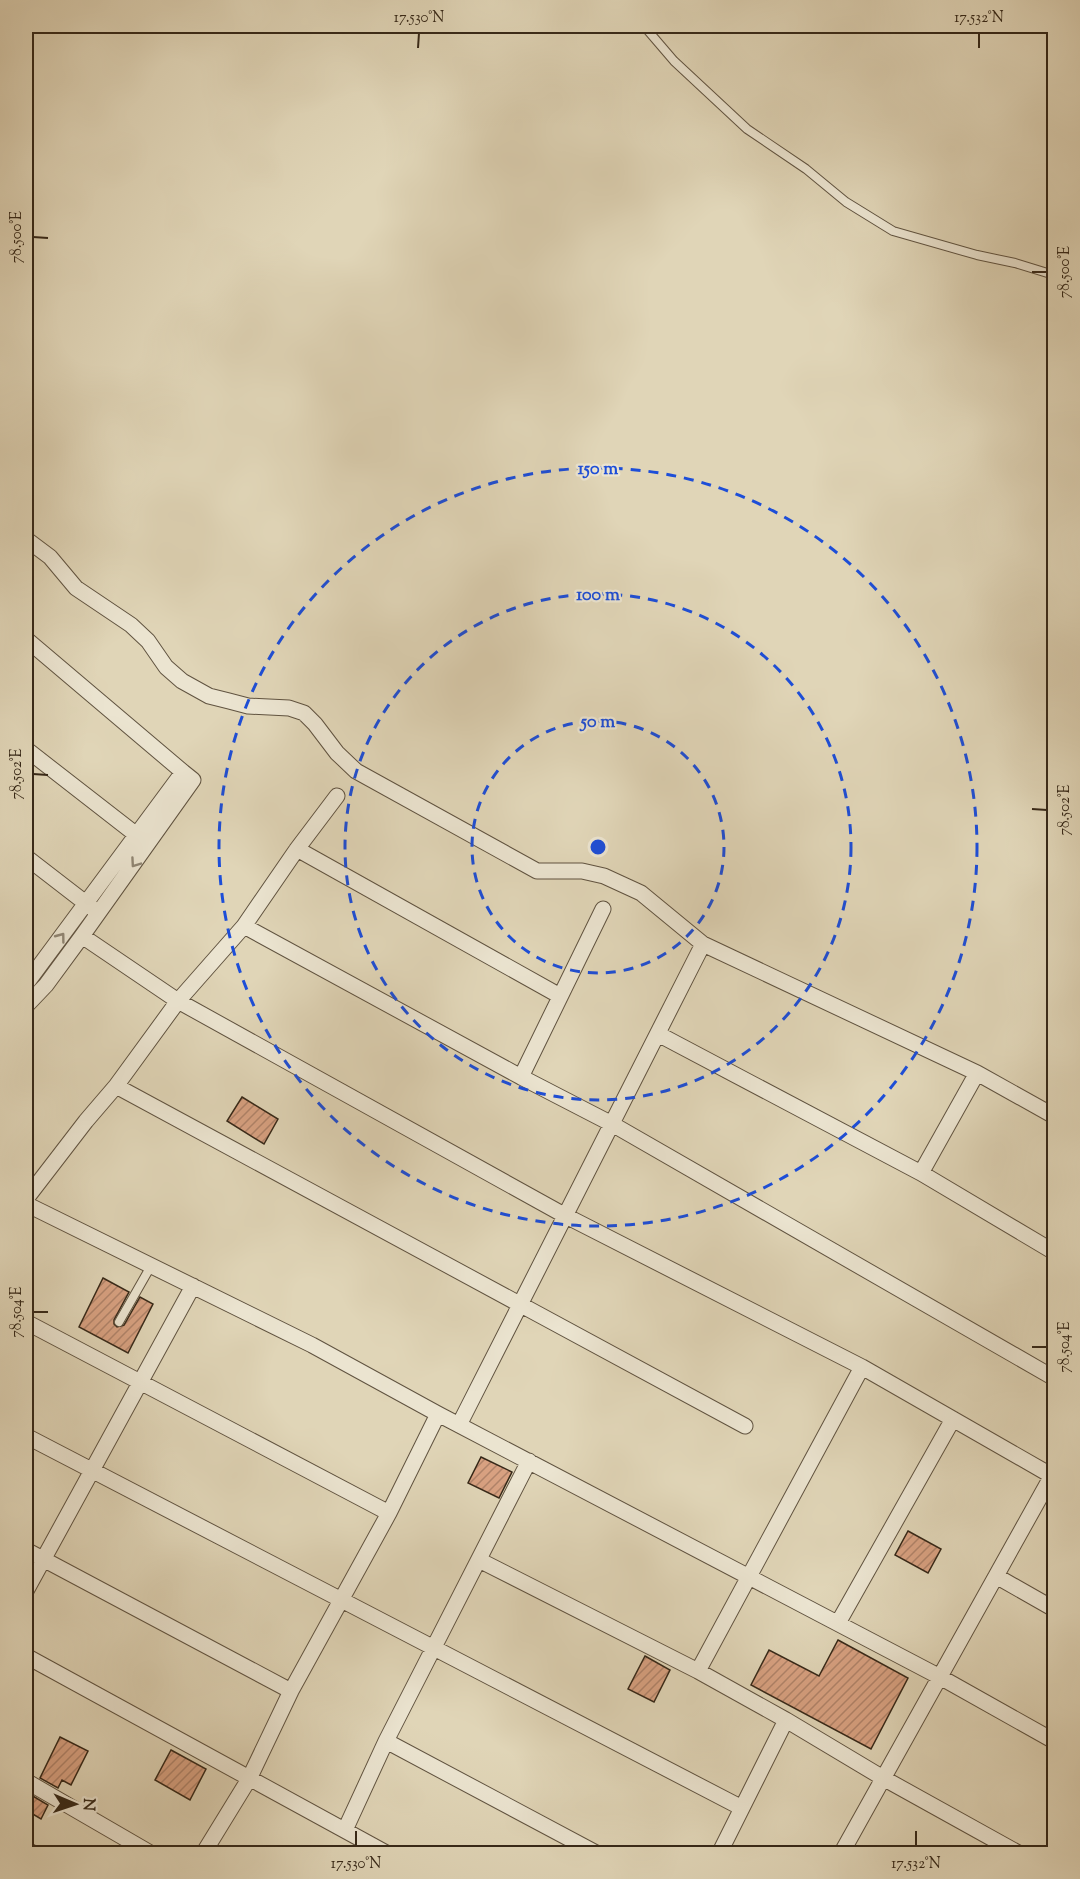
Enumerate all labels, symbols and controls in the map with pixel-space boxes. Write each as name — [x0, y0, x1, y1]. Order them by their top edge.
text: 17.530°N — [394, 8, 444, 29]
text: 17.532°N — [954, 8, 1004, 29]
text: 78.500°E — [7, 211, 28, 263]
text: 78.500°E — [1055, 246, 1076, 298]
text: 150 m — [578, 457, 618, 483]
text: 100 m — [576, 583, 620, 609]
text: 50 m — [579, 710, 615, 736]
text: 78.502°E — [7, 748, 28, 800]
text: 78.502°E — [1055, 784, 1076, 836]
centre of rings — [588, 837, 608, 857]
one-way arrow — [131, 856, 142, 867]
one-way arrow — [54, 933, 65, 944]
text: 78.504°E — [7, 1286, 28, 1338]
text: 78.504°E — [1055, 1321, 1076, 1373]
north arrow — [45, 1774, 105, 1834]
text: N — [76, 1798, 99, 1811]
text: 17.530°N — [331, 1854, 381, 1875]
text: 17.532°N — [891, 1854, 941, 1875]

